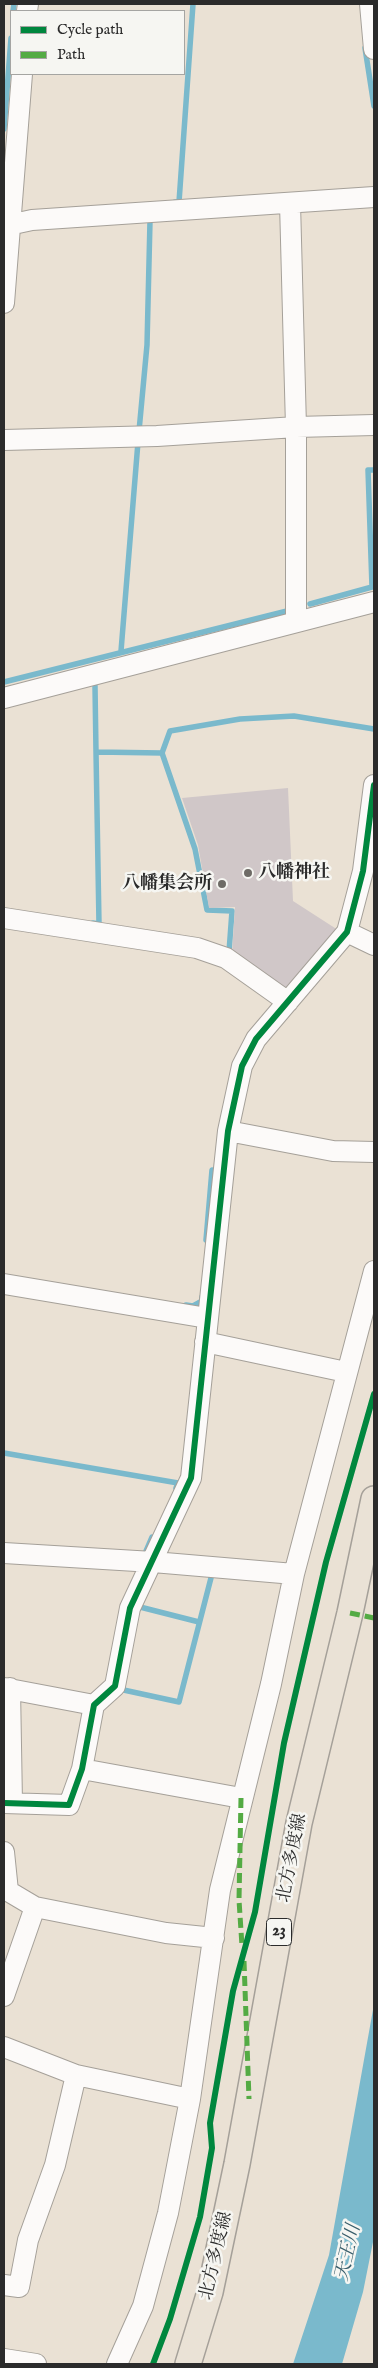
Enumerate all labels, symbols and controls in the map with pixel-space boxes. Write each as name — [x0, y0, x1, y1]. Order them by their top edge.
legend — [10, 10, 185, 75]
text: Cycle path — [57, 20, 123, 39]
text: Path — [57, 45, 85, 64]
place label: 八幡神社 — [258, 862, 330, 884]
marker: 八幡神社 — [242, 867, 254, 879]
place label: 八幡集会所 — [122, 873, 212, 895]
marker: 八幡集会所 — [216, 878, 228, 890]
street label: 北方多度線 — [274, 1812, 312, 1904]
road number: 23 — [266, 1918, 292, 1945]
street label: 北方多度線 — [196, 2210, 238, 2302]
water label: 天王川 — [331, 2223, 367, 2283]

